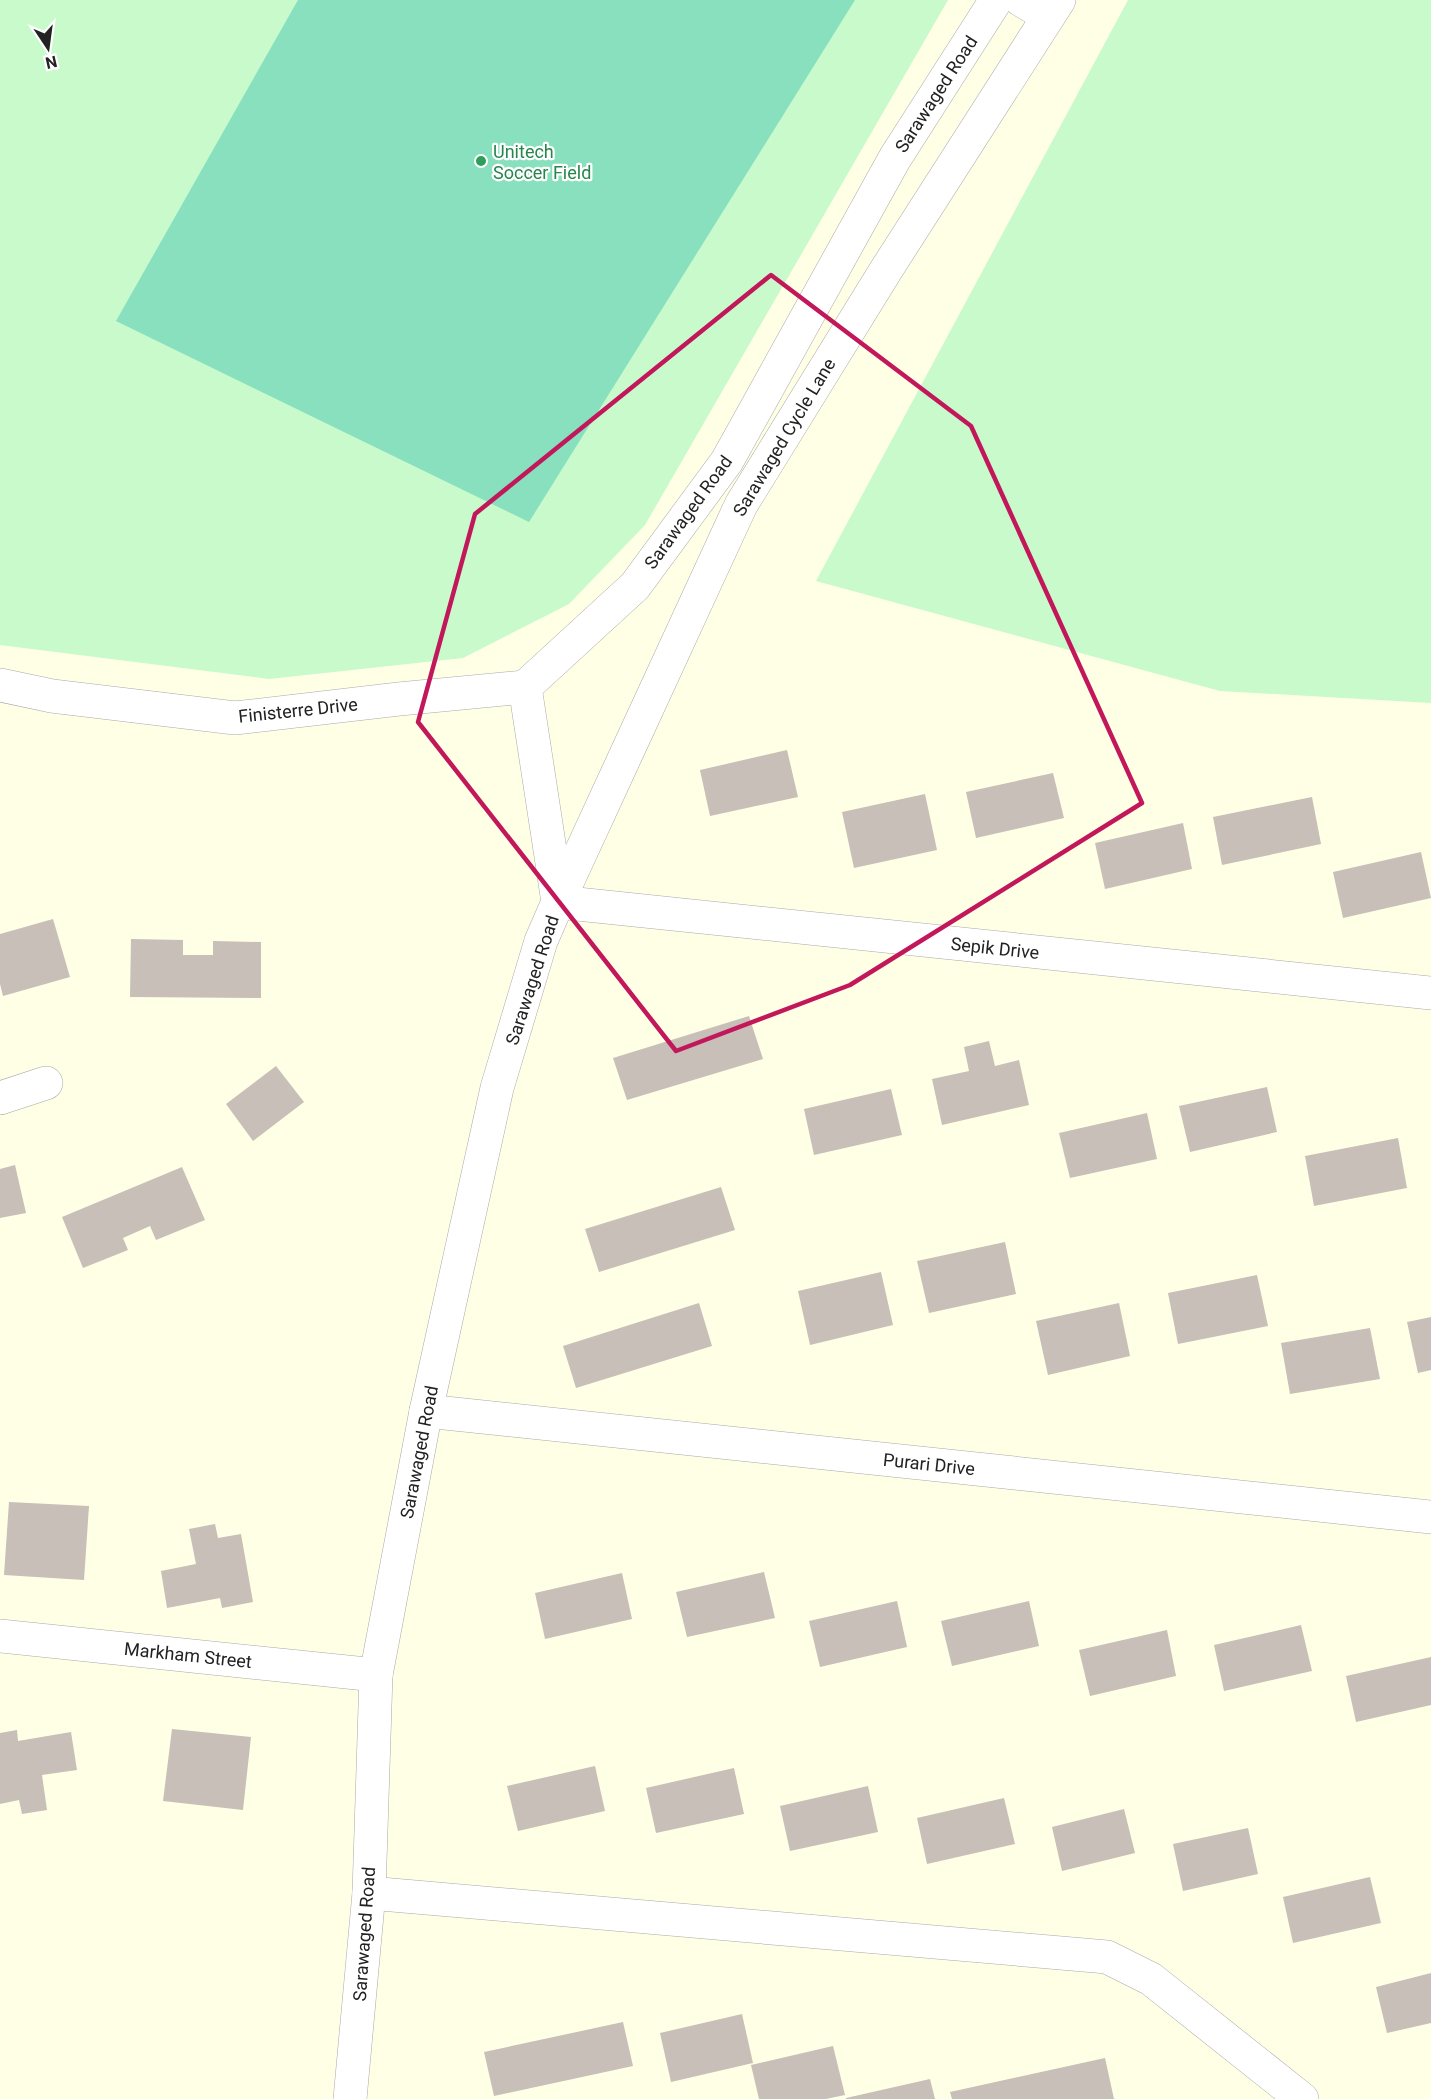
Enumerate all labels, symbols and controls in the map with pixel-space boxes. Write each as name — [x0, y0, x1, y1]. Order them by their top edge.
north arrow — [18, 18, 78, 78]
street label: Sarawaged Road — [890, 32, 982, 156]
text: N — [44, 52, 59, 73]
place label: Unitech Soccer Field — [493, 141, 591, 183]
marker: Unitech Soccer Field — [474, 154, 488, 168]
street label: Sarawaged Cycle Lane — [729, 354, 839, 520]
street label: Sarawaged Road — [640, 451, 736, 573]
street label: Finisterre Drive — [237, 693, 359, 727]
street label: Sarawaged Road — [501, 913, 563, 1047]
street label: Sepik Drive — [950, 933, 1040, 963]
street label: Sarawaged Road — [396, 1384, 442, 1520]
street label: Purari Drive — [882, 1449, 976, 1479]
street label: Markham Street — [123, 1638, 253, 1672]
street label: Sarawaged Road — [349, 1866, 379, 2002]

